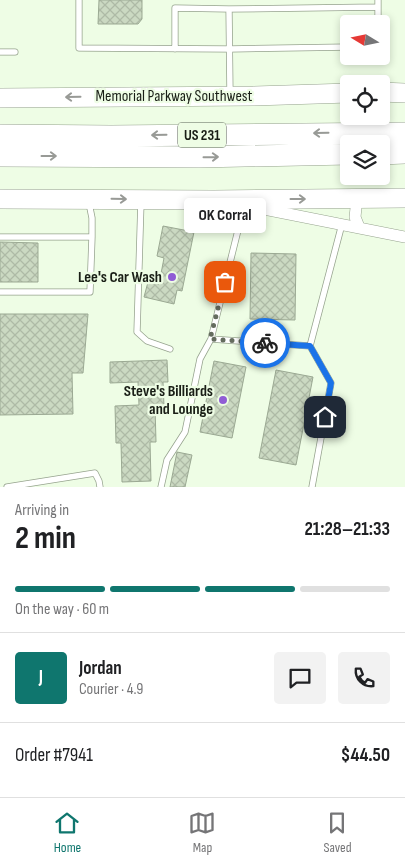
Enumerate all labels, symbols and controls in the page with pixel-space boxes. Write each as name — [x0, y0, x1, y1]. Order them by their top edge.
north arrow — [340, 15, 390, 65]
map controls — [340, 15, 390, 185]
button: locate — [340, 75, 390, 125]
street label: Memorial Parkway Southwest — [96, 87, 253, 106]
one-way arrow — [65, 92, 81, 102]
road number: US 231 — [178, 122, 226, 148]
one-way arrow — [314, 128, 330, 138]
one-way arrow — [151, 130, 168, 140]
button: layers — [340, 135, 390, 185]
one-way arrow — [40, 152, 56, 161]
one-way arrow — [202, 152, 219, 162]
one-way arrow — [110, 194, 126, 204]
one-way arrow — [290, 194, 306, 204]
callout: OK Corral — [184, 197, 266, 232]
text: OK Corral — [198, 206, 252, 225]
pin — [204, 261, 246, 303]
place label: Lee's Car Wash — [78, 268, 162, 287]
icon: bag — [211, 268, 239, 296]
marker: Lee's Car Wash — [166, 271, 178, 283]
courier — [240, 318, 290, 368]
icon: bike — [251, 329, 279, 357]
place label: Steve's Billiards and Lounge — [124, 382, 213, 419]
marker: Steve's Billiards and Lounge — [217, 394, 229, 406]
pin — [304, 396, 346, 438]
icon: home — [311, 403, 339, 431]
text: Arriving in — [15, 501, 69, 520]
text: 21:28–21:33 — [305, 518, 390, 541]
text: 2 min — [15, 519, 76, 558]
text: On the way · 60 m — [15, 600, 109, 619]
button: chat — [274, 652, 326, 704]
button: phone — [338, 652, 390, 704]
text: Jordan — [79, 657, 122, 680]
text: J — [39, 666, 43, 689]
text: Courier · 4.9 — [79, 680, 143, 699]
text: Order #7941 — [15, 744, 93, 767]
text: $44.50 — [341, 744, 390, 767]
tab: Home — [53, 809, 81, 856]
tab: Map — [188, 809, 216, 856]
tab: Saved — [323, 809, 351, 856]

